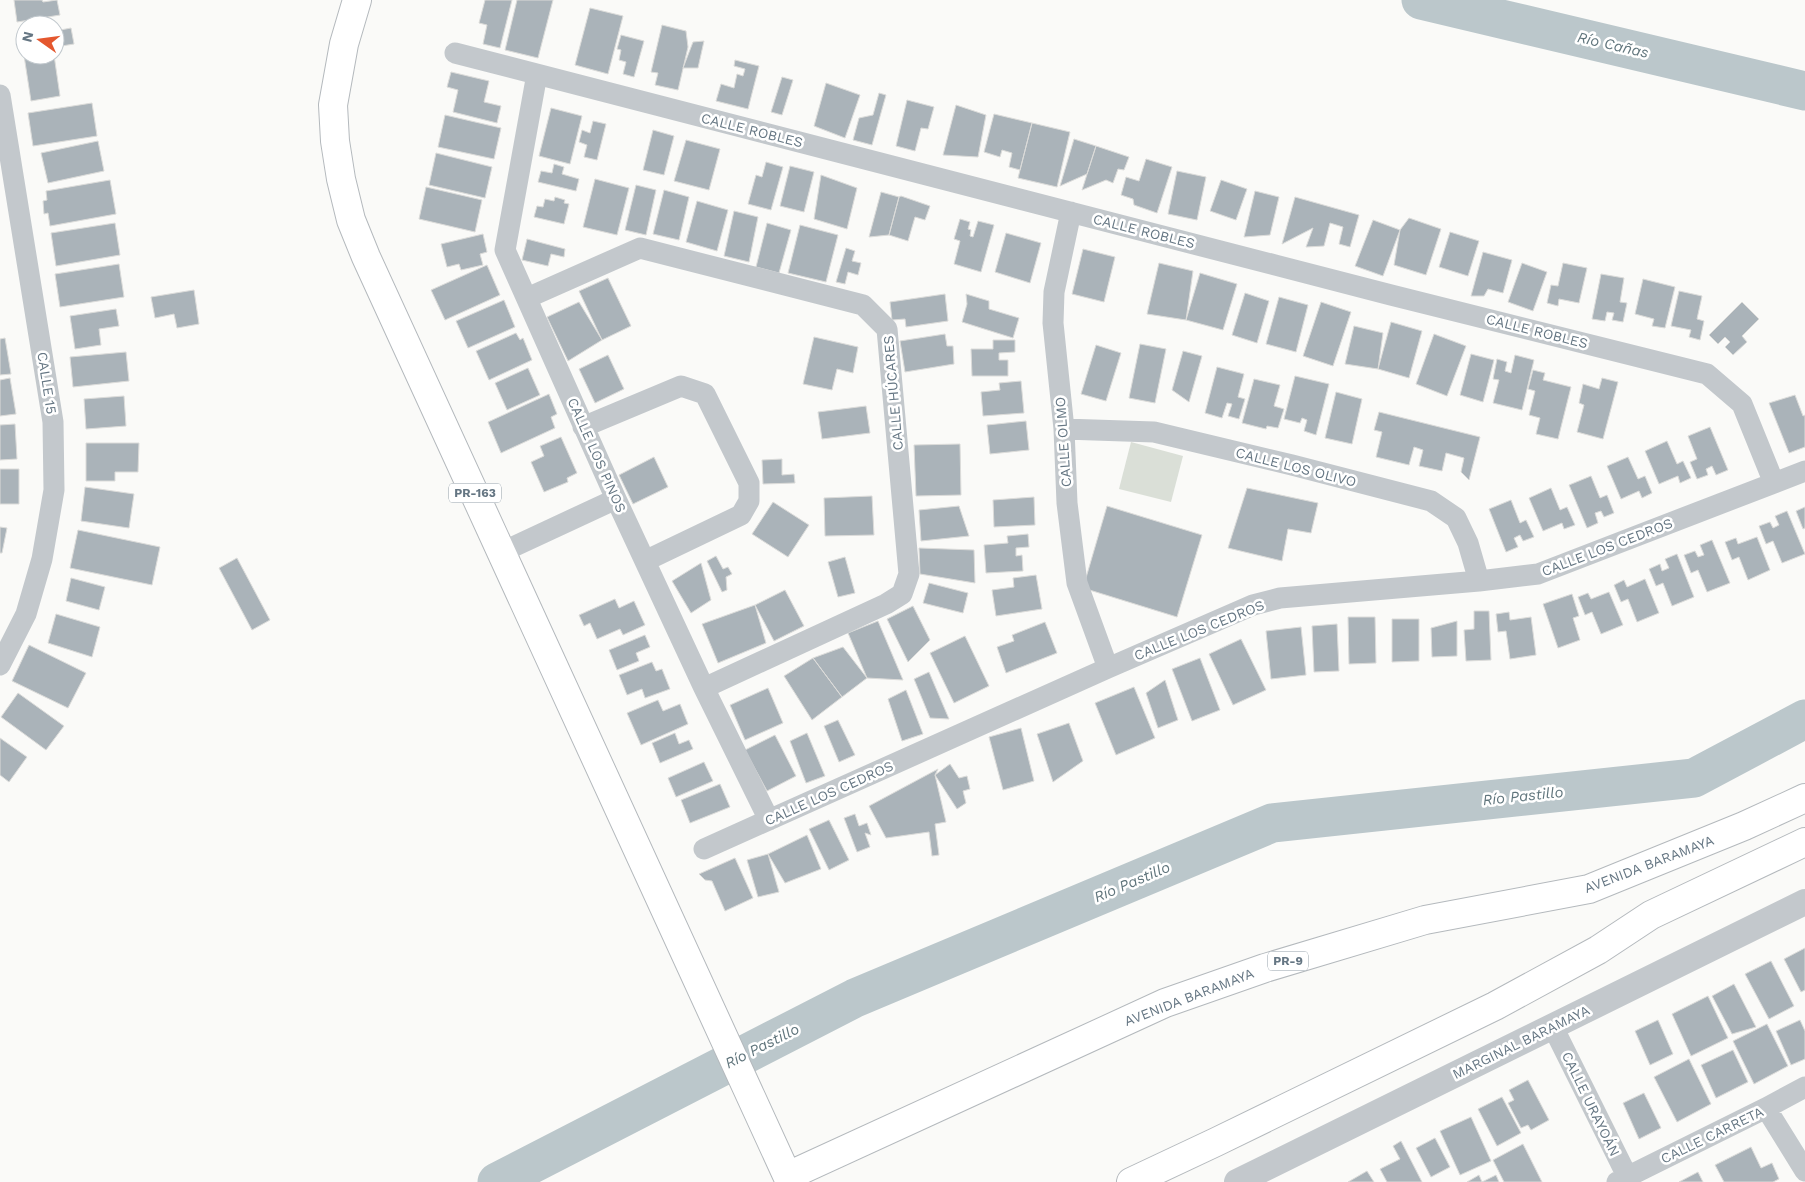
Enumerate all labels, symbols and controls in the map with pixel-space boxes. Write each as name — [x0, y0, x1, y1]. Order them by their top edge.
north arrow — [15, 15, 65, 65]
water label: Río Cañas — [1576, 28, 1651, 62]
text: N — [18, 30, 36, 44]
street label: CALLE ROBLES — [699, 110, 805, 150]
street label: CALLE ROBLES — [1091, 211, 1197, 251]
street label: CALLE ROBLES — [1484, 311, 1590, 351]
street label: CALLE HÚCARES — [880, 335, 906, 451]
street label: CALLE 15 — [34, 351, 60, 415]
street label: CALLE LOS PINOS — [564, 395, 630, 515]
street label: CALLE OLMO — [1052, 396, 1074, 488]
street label: CALLE LOS OLIVO — [1234, 444, 1358, 490]
road number: PR-163 — [449, 483, 501, 502]
street label: CALLE LOS CEDROS — [1539, 515, 1675, 579]
street label: CALLE LOS CEDROS — [1132, 597, 1266, 663]
street label: CALLE LOS CEDROS — [762, 757, 896, 829]
water label: Río Pastillo — [1482, 783, 1564, 809]
street label: AVENIDA BARAMAYA — [1582, 832, 1716, 896]
water label: Río Pastillo — [1091, 858, 1173, 906]
road number: PR-9 — [1268, 951, 1308, 970]
street label: AVENIDA BARAMAYA — [1122, 965, 1256, 1029]
street label: MARGINAL BARAMAYA — [1450, 1002, 1592, 1082]
water label: Río Pastillo — [722, 1020, 802, 1072]
street label: CALLE URAYOÁN — [1559, 1049, 1623, 1159]
street label: CALLE CARRETA — [1658, 1103, 1766, 1167]

